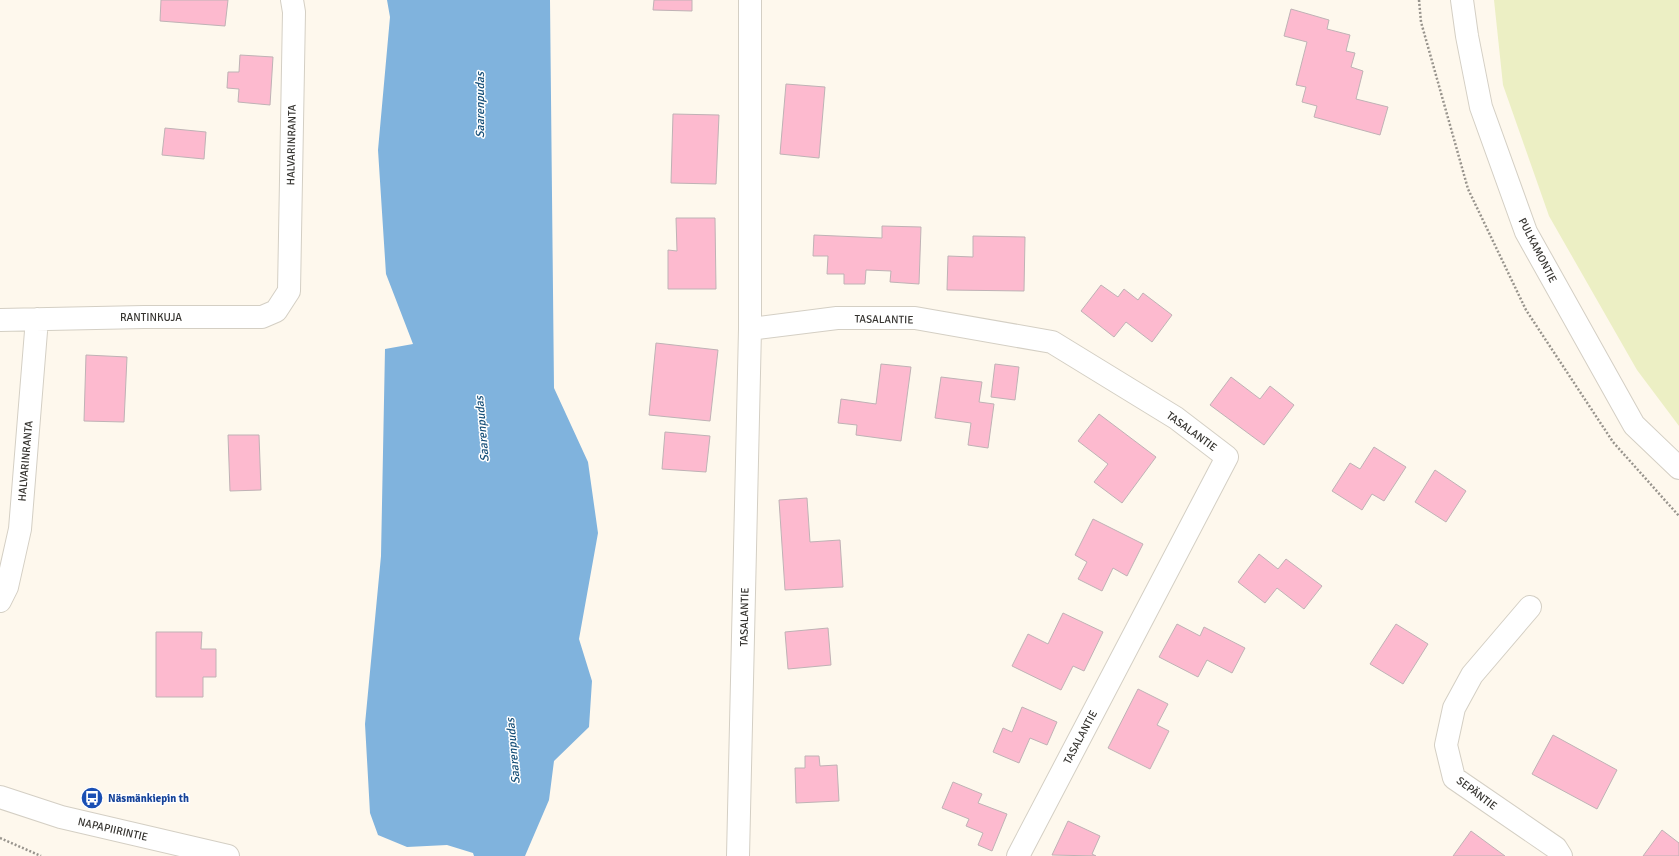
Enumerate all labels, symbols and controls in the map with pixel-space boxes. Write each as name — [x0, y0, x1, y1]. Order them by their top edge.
water label: Saarenpudas — [473, 70, 488, 138]
street label: HALVARINRANTA — [284, 104, 299, 186]
street label: PULKAMONTIE — [1516, 216, 1559, 285]
street label: RANTINKUJA — [120, 311, 182, 324]
street label: TASALANTIE — [854, 312, 914, 327]
water label: Saarenpudas — [472, 394, 493, 463]
street label: TASALANTIE — [1164, 409, 1219, 454]
street label: HALVARINRANTA — [15, 420, 36, 502]
street label: TASALANTIE — [737, 587, 752, 647]
street label: TASALANTIE — [1061, 708, 1100, 766]
water label: Saarenpudas — [503, 716, 524, 785]
street label: SEPÄNTIE — [1454, 773, 1500, 813]
bus stop icon: Näsmänkiepin th — [79, 785, 105, 811]
place label: Näsmänkiepin th — [108, 792, 189, 805]
street label: NAPAPIIRINTIE — [77, 815, 149, 844]

